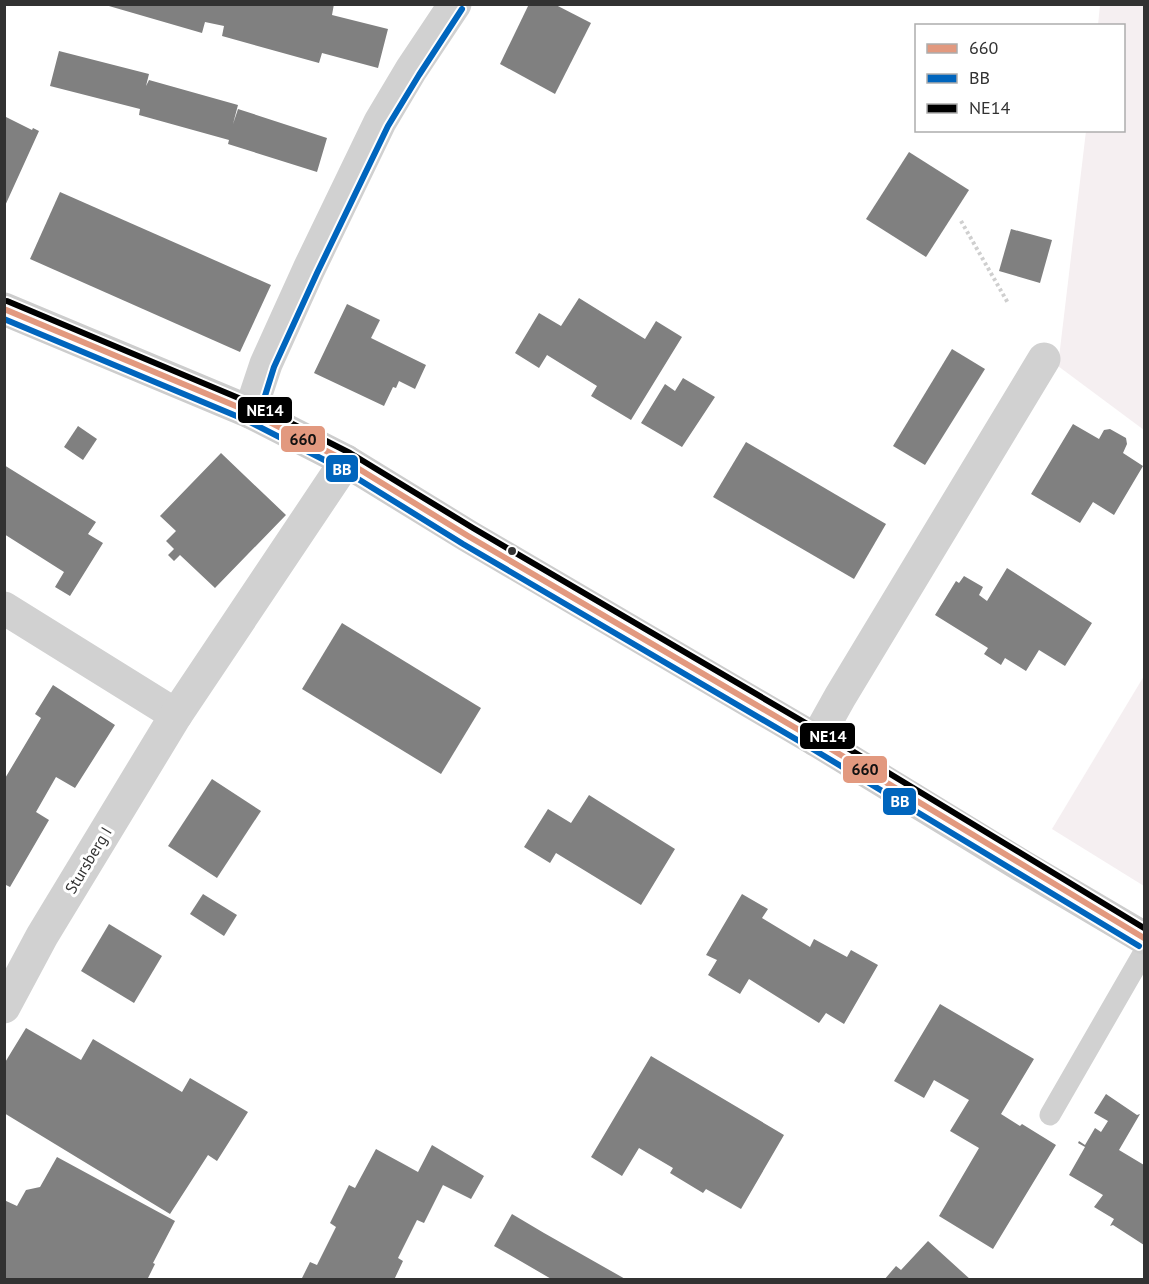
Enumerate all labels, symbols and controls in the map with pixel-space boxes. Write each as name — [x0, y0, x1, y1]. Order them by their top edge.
legend — [915, 24, 1125, 132]
text: 660 — [969, 36, 999, 59]
text: BB — [969, 66, 990, 89]
text: NE14 — [969, 96, 1011, 119]
line badge: NE14 — [237, 396, 293, 424]
text: NE14 — [246, 400, 284, 420]
line badge: 660 — [280, 425, 326, 453]
text: 660 — [289, 429, 317, 449]
line badge: BB — [325, 454, 359, 483]
text: BB — [333, 459, 351, 479]
unlabelled marker — [506, 545, 518, 557]
line badge: NE14 — [799, 722, 856, 750]
text: NE14 — [809, 726, 847, 746]
line badge: 660 — [842, 755, 888, 784]
text: 660 — [851, 759, 879, 779]
line badge: BB — [882, 787, 917, 816]
text: BB — [891, 791, 909, 811]
street label: Stursberg I — [60, 823, 116, 897]

